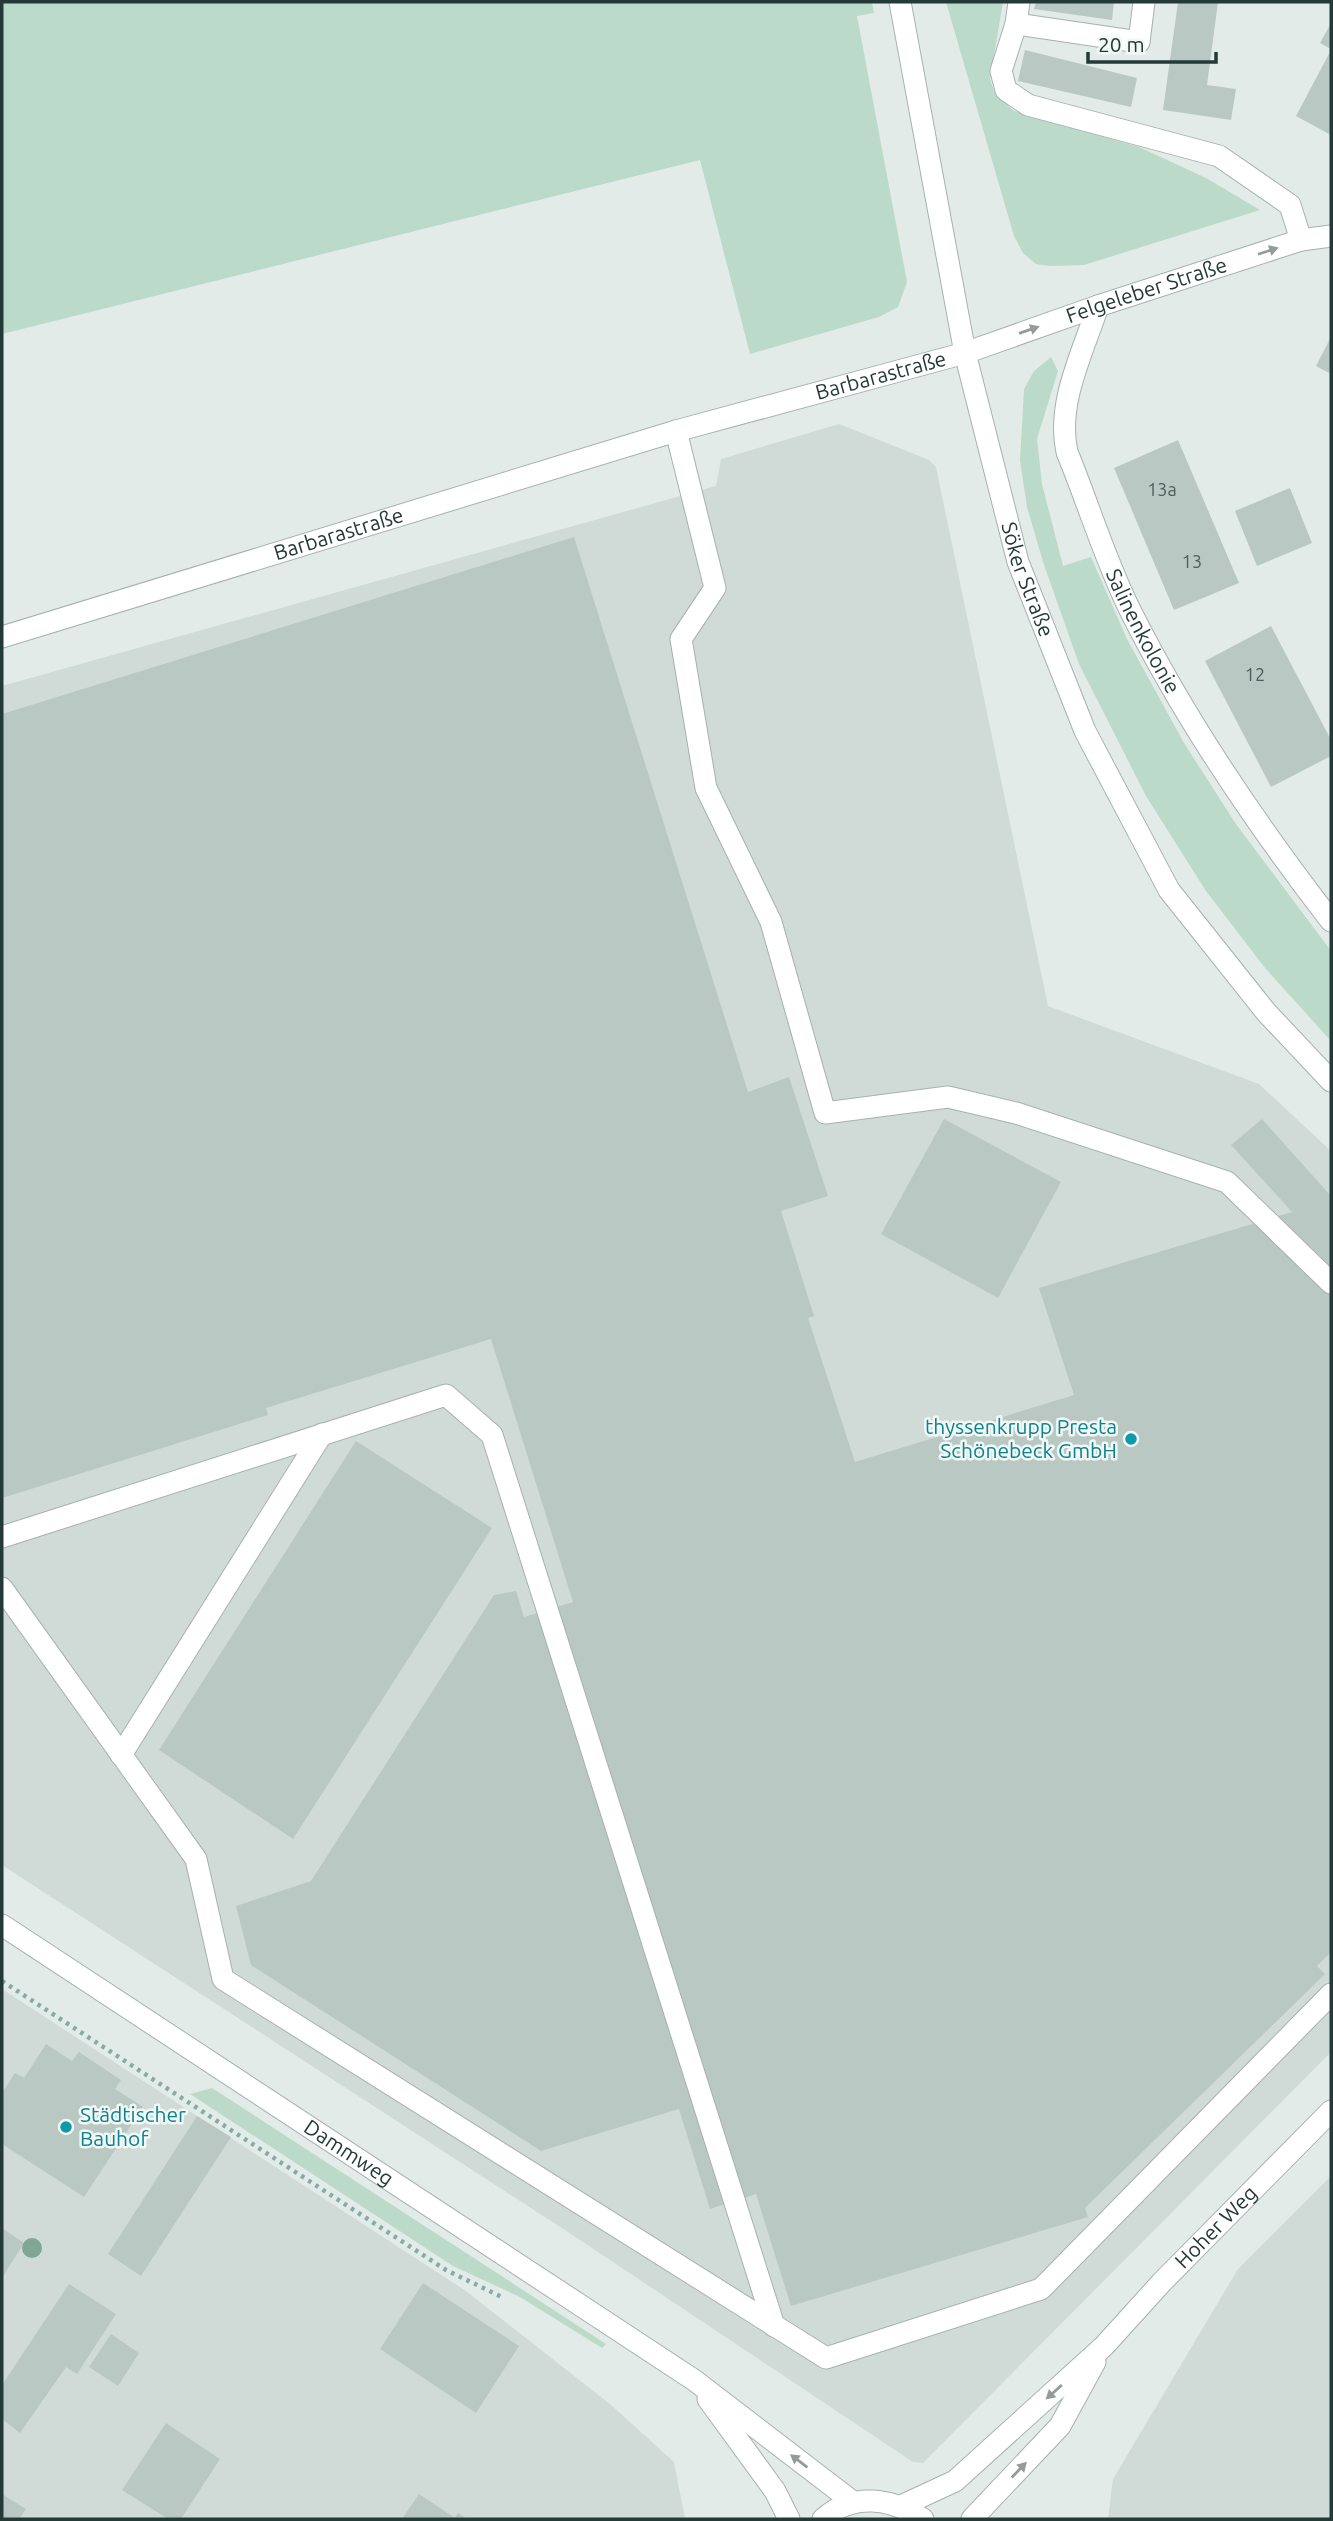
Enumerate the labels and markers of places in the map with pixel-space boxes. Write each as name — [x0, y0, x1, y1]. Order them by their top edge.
place label: thyssenkrupp Presta Schönebeck GmbH — [925, 1414, 1117, 1462]
marker: thyssenkrupp Presta Schönebeck GmbH — [1123, 1431, 1139, 1447]
place label: Städtischer Bauhof — [80, 2102, 186, 2150]
marker: Städtischer Bauhof — [58, 2119, 74, 2135]

